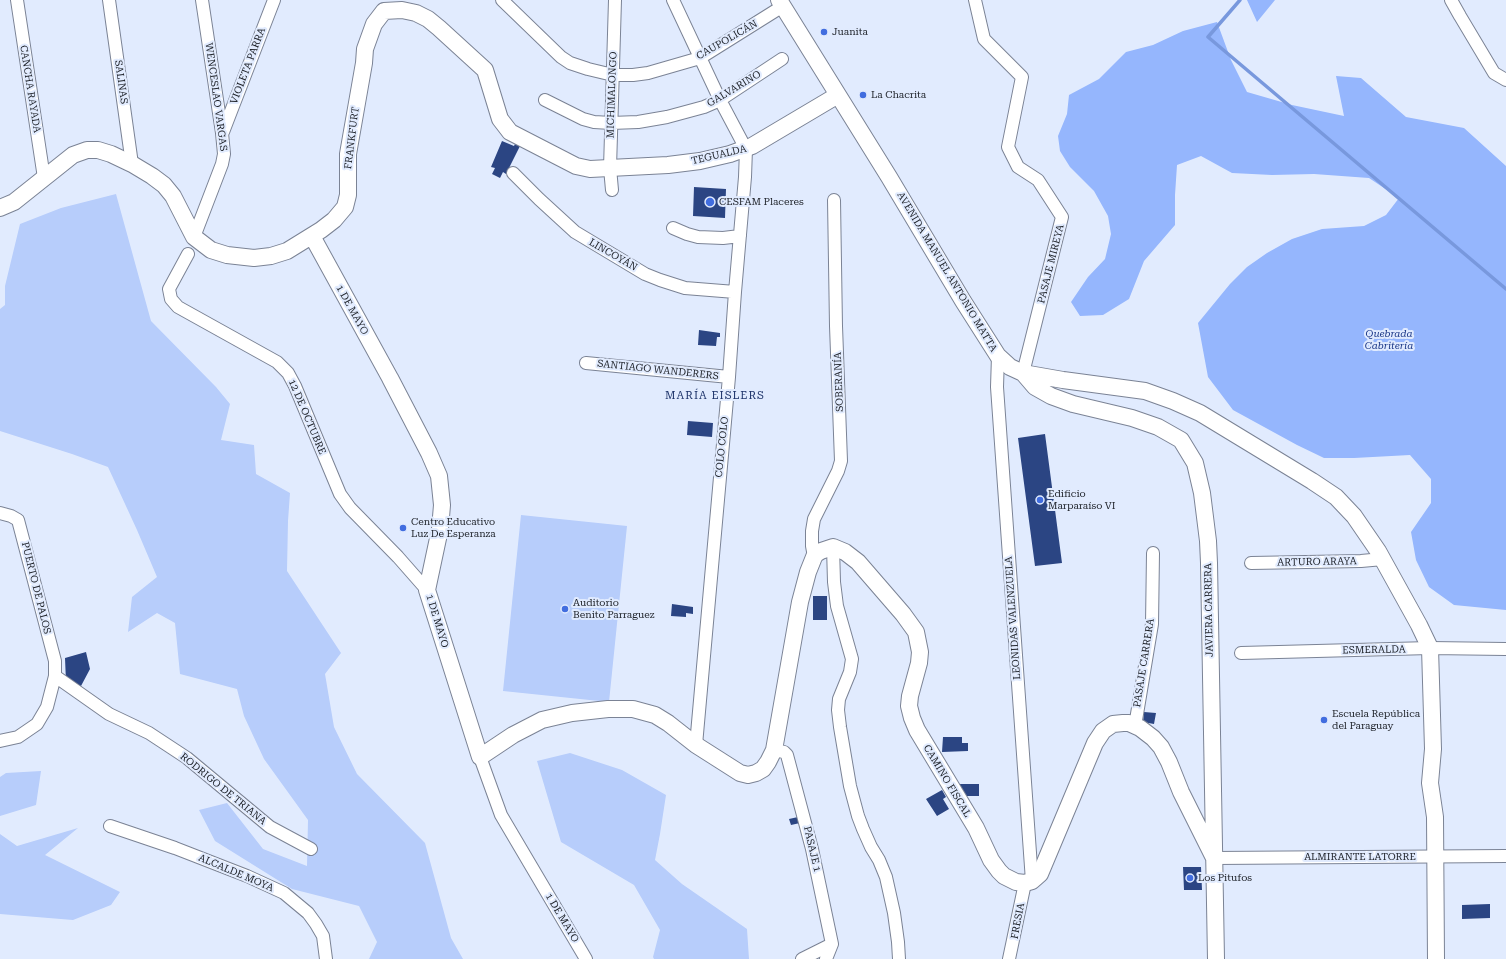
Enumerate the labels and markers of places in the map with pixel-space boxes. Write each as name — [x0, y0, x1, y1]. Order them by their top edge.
place label: Juanita — [832, 26, 868, 38]
marker: Juanita — [819, 27, 829, 37]
place label: La Chacrita — [871, 89, 926, 101]
marker: La Chacrita — [858, 90, 868, 100]
marker: CESFAM Placeres — [704, 196, 716, 208]
place label: CESFAM Placeres — [719, 196, 804, 208]
place label: Edificio Marparaíso VI — [1048, 488, 1116, 512]
marker: Edificio Marparaíso VI — [1035, 495, 1045, 505]
place label: Centro Educativo Luz De Esperanza — [411, 516, 496, 540]
marker: Centro Educativo Luz De Esperanza — [398, 523, 408, 533]
place label: Auditorio Benito Parraguez — [573, 597, 654, 620]
marker: Auditorio Benito Parraguez — [560, 604, 570, 614]
place label: Escuela República del Paraguay — [1332, 708, 1420, 732]
marker: Escuela República del Paraguay — [1319, 715, 1329, 725]
place label: Los Pitufos — [1198, 872, 1252, 884]
marker: Los Pitufos — [1185, 873, 1195, 883]

